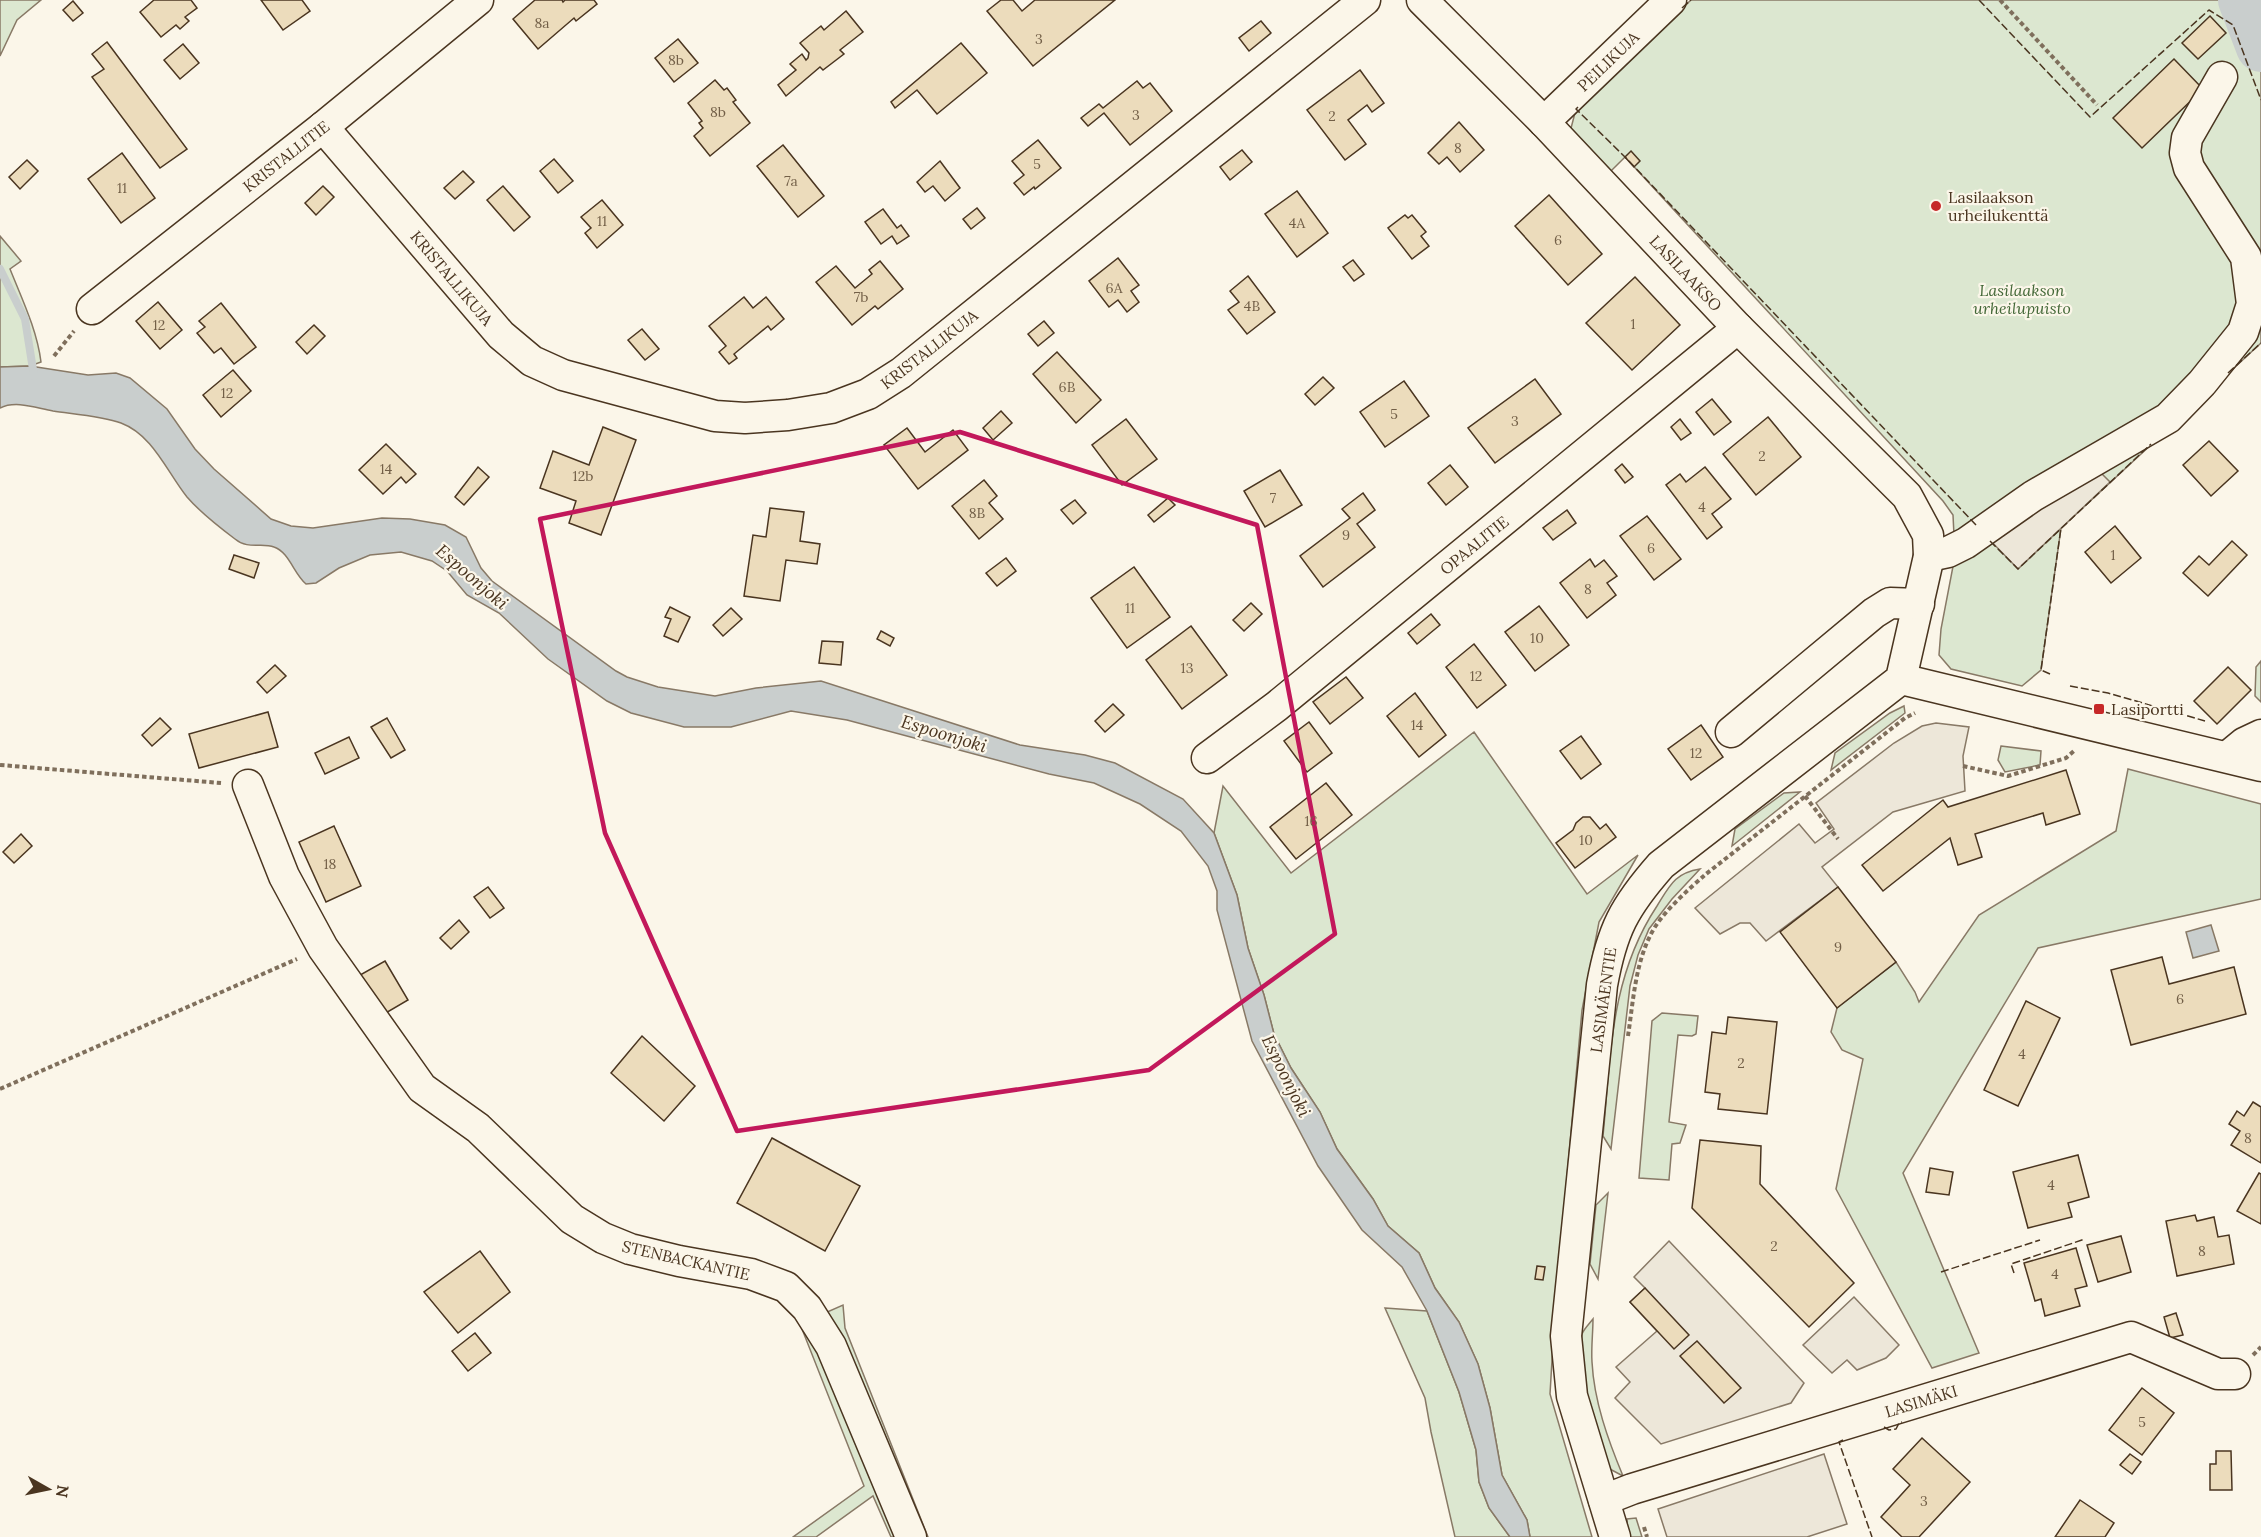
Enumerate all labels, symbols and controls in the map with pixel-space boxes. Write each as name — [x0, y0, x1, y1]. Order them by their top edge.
house number: 8a — [534, 14, 550, 32]
street label: PEILIKUJA — [1573, 26, 1644, 95]
house number: 3 — [1035, 30, 1043, 48]
house number: 8b — [668, 51, 684, 69]
house number: 8b — [710, 103, 726, 121]
house number: 3 — [1132, 106, 1140, 124]
house number: 2 — [1328, 107, 1336, 125]
street label: KRISTALLITIE — [239, 116, 333, 196]
house number: 8 — [1454, 139, 1462, 157]
house number: 5 — [1033, 155, 1041, 173]
house number: 7a — [784, 172, 798, 190]
house number: 11 — [117, 179, 127, 197]
place label: Lasilaakson urheilukenttä — [1948, 187, 2049, 225]
marker: Lasilaakson urheilukenttä — [1929, 199, 1943, 213]
house number: 11 — [597, 212, 607, 230]
house number: 4A — [1289, 214, 1305, 232]
street label: KRISTALLIKUJA — [407, 227, 498, 330]
house number: 6 — [1554, 231, 1562, 249]
street label: LASILAAKSO — [1646, 231, 1726, 315]
house number: 6A — [1106, 279, 1123, 297]
park label: Lasilaakson urheilupuisto — [1973, 280, 2071, 318]
house number: 7b — [854, 288, 868, 306]
house number: 4B — [1244, 297, 1260, 315]
street label: KRISTALLIKUJA — [876, 304, 982, 393]
house number: 1 — [1630, 315, 1636, 333]
house number: 12 — [153, 316, 165, 334]
house number: 6B — [1059, 378, 1076, 396]
house number: 12 — [221, 384, 233, 402]
house number: 5 — [1390, 405, 1398, 423]
house number: 3 — [1511, 412, 1519, 430]
house number: 2 — [1758, 447, 1766, 465]
house number: 14 — [380, 460, 393, 478]
house number: 12b — [573, 467, 593, 485]
house number: 7 — [1270, 489, 1277, 507]
house number: 4 — [1698, 498, 1706, 516]
house number: 8B — [969, 504, 986, 522]
street label: OPAALITIE — [1436, 511, 1512, 579]
house number: 9 — [1342, 526, 1350, 544]
water label: Espoonjoki — [431, 539, 513, 615]
house number: 6 — [1647, 539, 1655, 557]
house number: 1 — [2110, 546, 2116, 564]
house number: 8 — [1584, 580, 1592, 598]
house number: 11 — [1125, 599, 1135, 617]
house number: 10 — [1530, 629, 1544, 647]
house number: 13 — [1181, 659, 1194, 677]
house number: 12 — [1470, 667, 1482, 685]
place label: Lasiportti — [2111, 699, 2184, 719]
marker: Lasiportti — [2092, 702, 2106, 716]
water label: Espoonjoki — [898, 710, 990, 758]
house number: 14 — [1411, 716, 1424, 734]
house number: 12 — [1690, 744, 1702, 762]
house number: 16 — [1304, 812, 1318, 830]
house number: 10 — [1579, 831, 1593, 849]
house number: 18 — [324, 855, 337, 873]
house number: 9 — [1834, 938, 1842, 956]
street label: LASIMÄENTIE — [1586, 946, 1620, 1054]
house number: 6 — [2176, 990, 2184, 1008]
water label: Espoonjoki — [1257, 1031, 1316, 1121]
house number: 4 — [2018, 1045, 2026, 1063]
house number: 2 — [1737, 1054, 1745, 1072]
house number: 8 — [2244, 1129, 2252, 1147]
house number: 4 — [2047, 1176, 2055, 1194]
street label: STENBACKANTIE — [620, 1236, 752, 1284]
house number: 2 — [1770, 1237, 1778, 1255]
house number: 8 — [2198, 1242, 2206, 1260]
house number: 4 — [2051, 1265, 2059, 1283]
street label: LASIMÄKI — [1882, 1380, 1960, 1422]
house number: 5 — [2138, 1413, 2146, 1431]
north arrow — [18, 1459, 78, 1519]
text: N — [52, 1484, 74, 1499]
house number: 3 — [1920, 1492, 1928, 1510]

